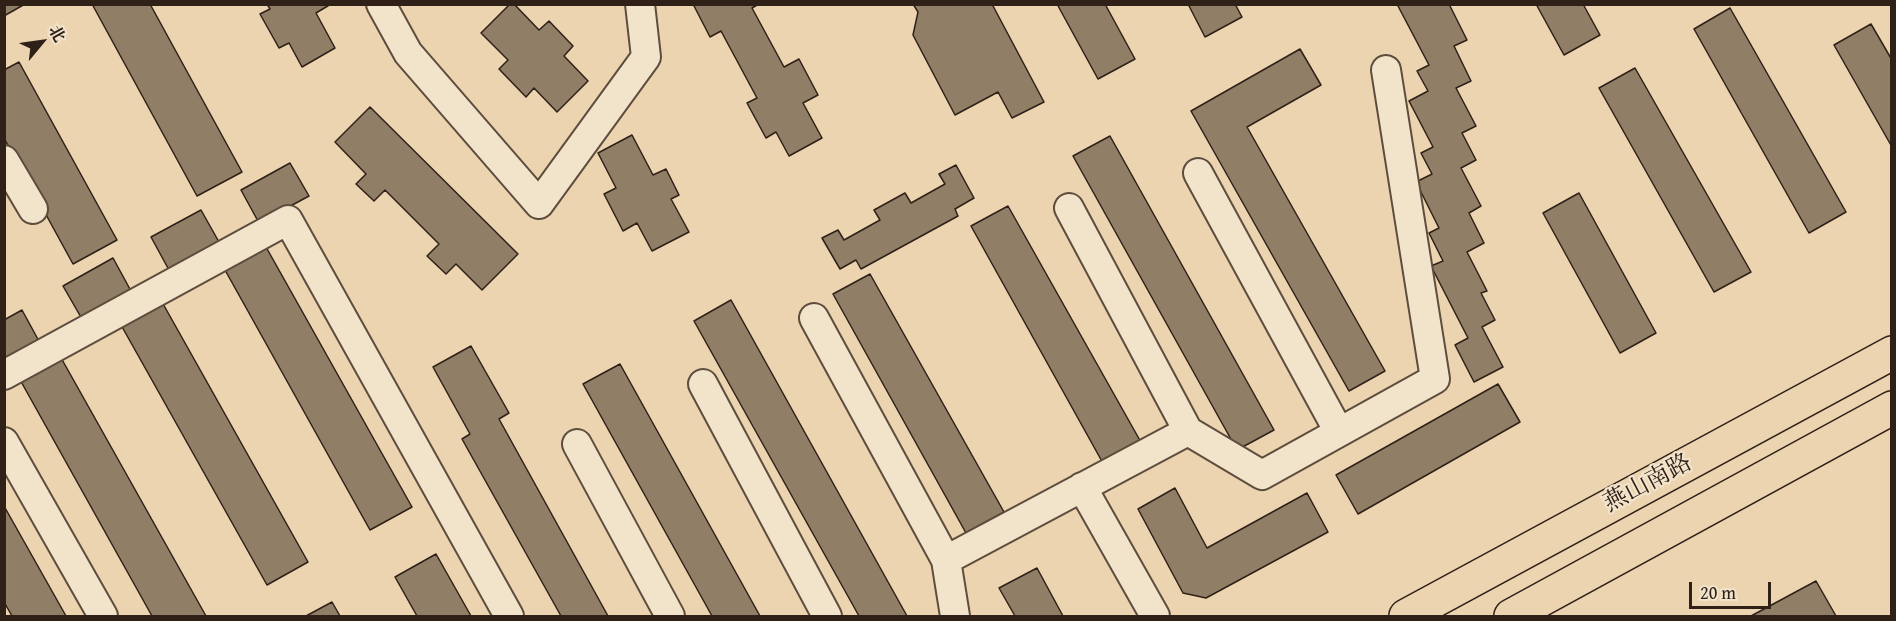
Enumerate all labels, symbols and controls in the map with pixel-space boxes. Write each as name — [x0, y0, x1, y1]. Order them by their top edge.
north arrow — [12, 12, 72, 72]
text: 北 — [43, 20, 72, 46]
street label: 燕山南路 — [1599, 449, 1697, 519]
scale bar — [1692, 570, 1774, 608]
text: 20 m — [1700, 579, 1736, 606]

